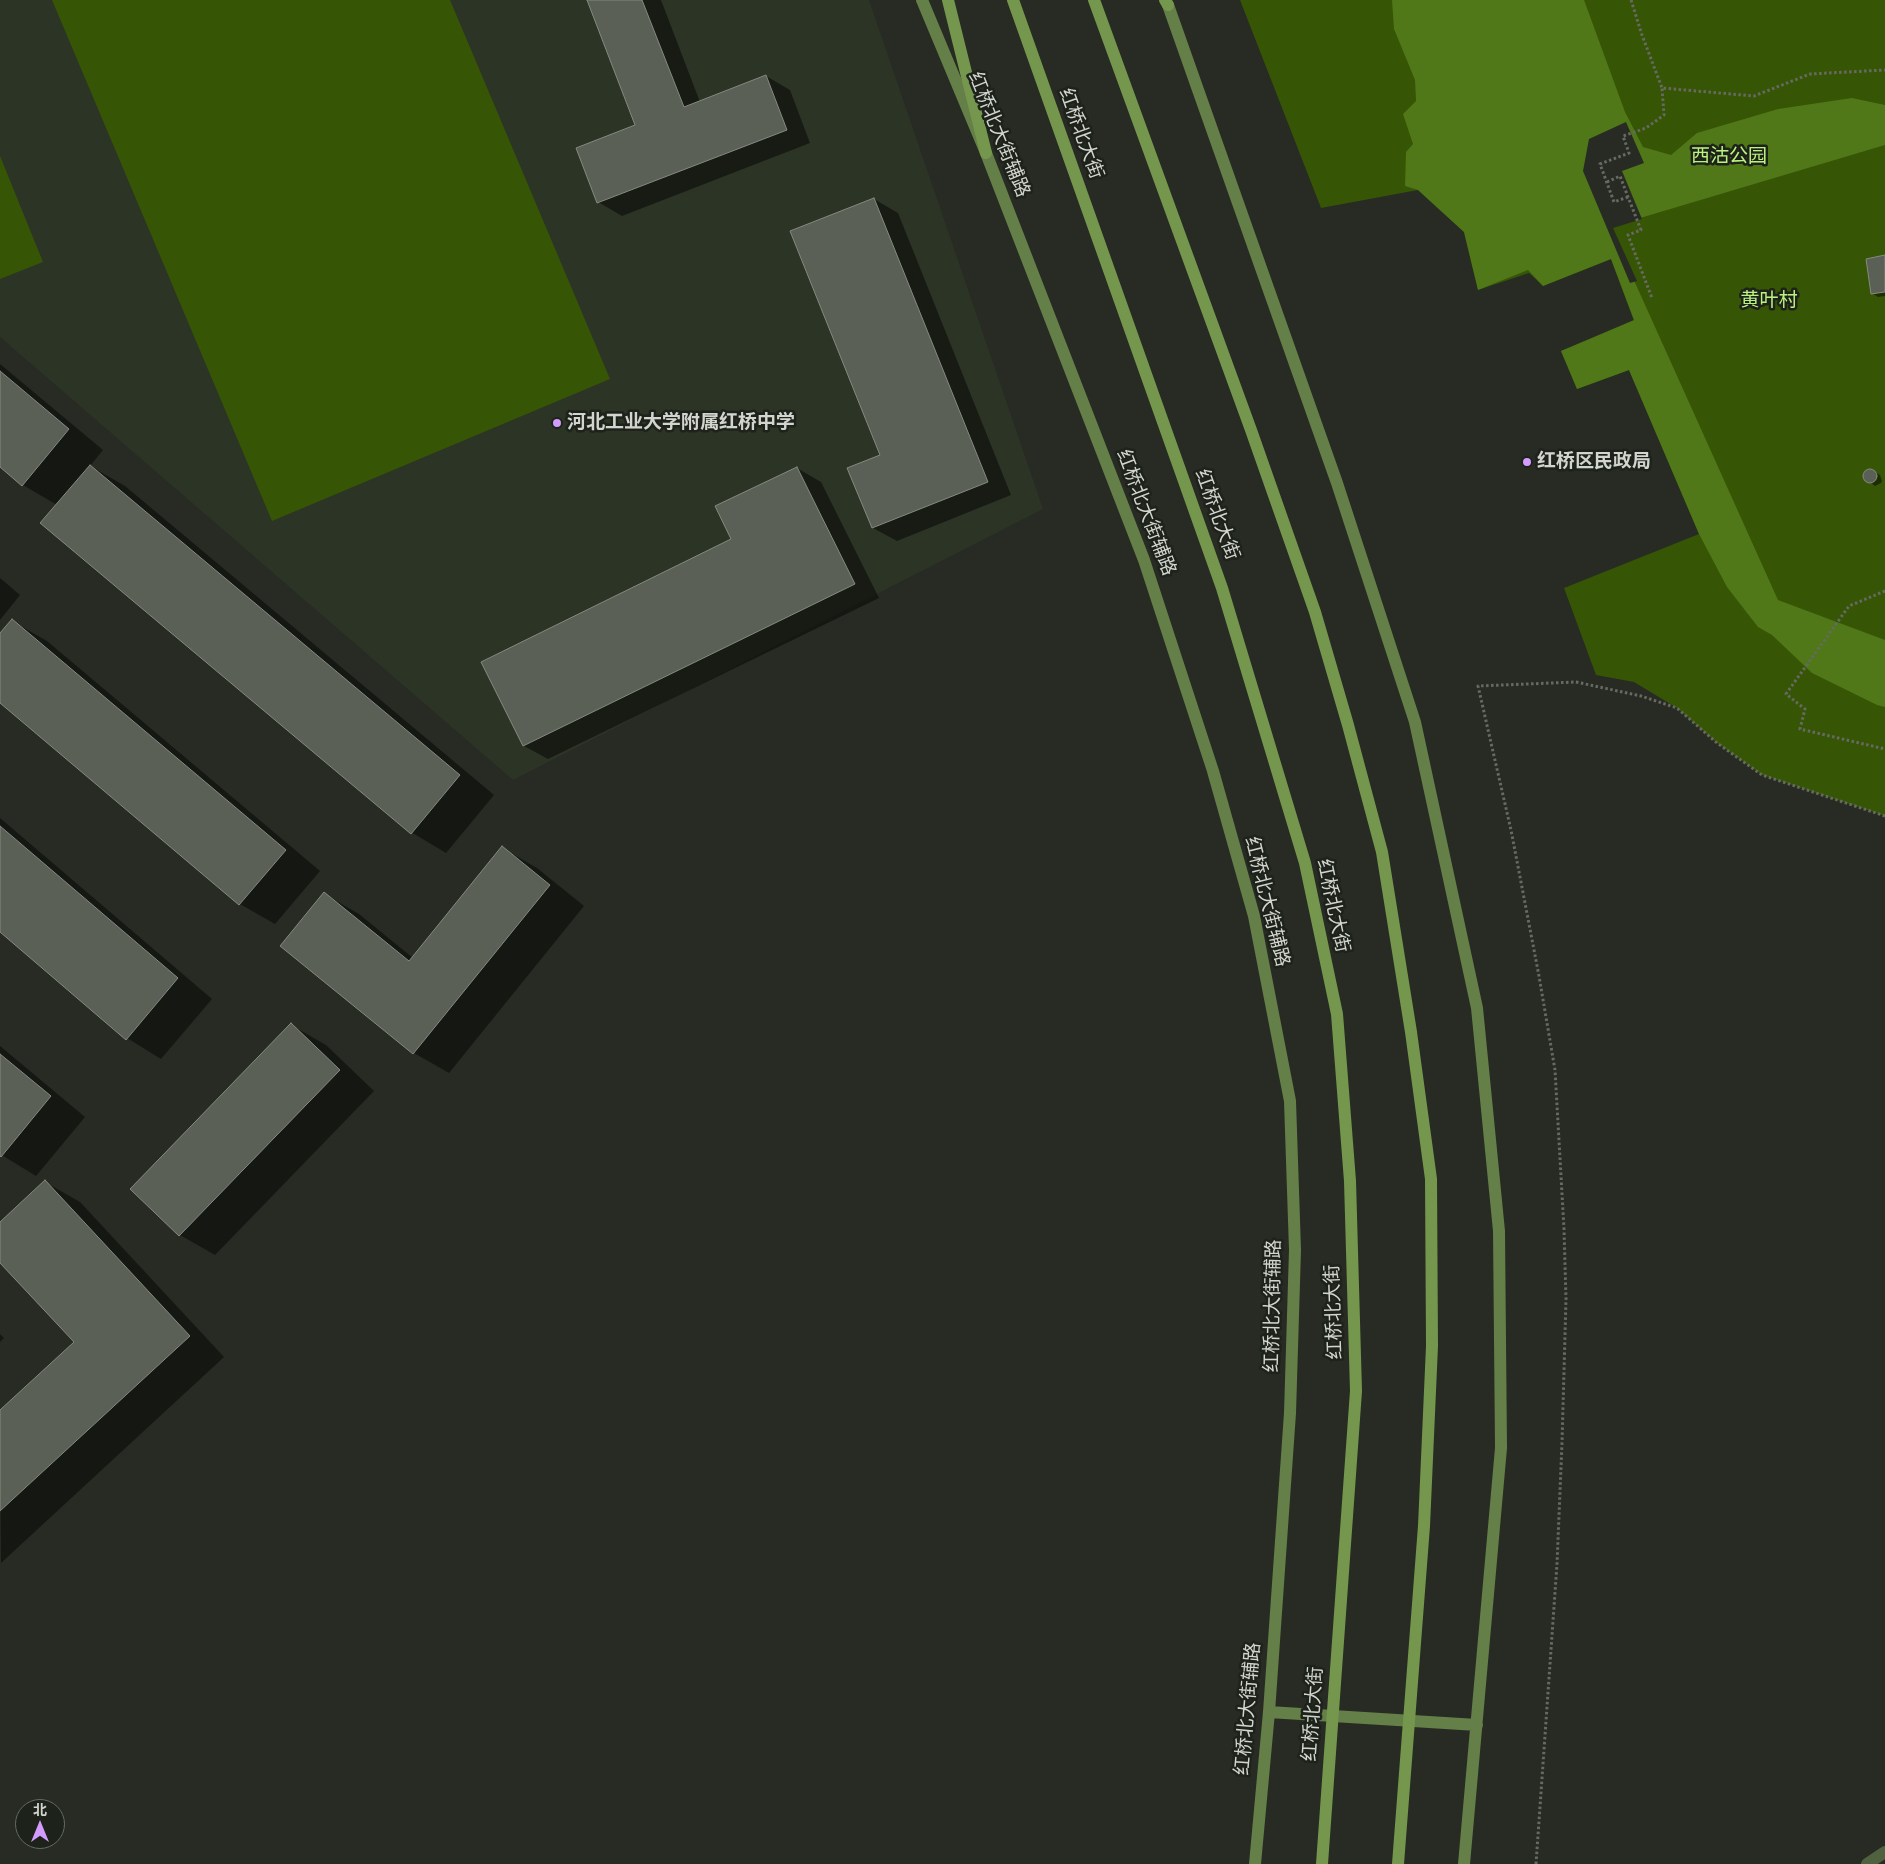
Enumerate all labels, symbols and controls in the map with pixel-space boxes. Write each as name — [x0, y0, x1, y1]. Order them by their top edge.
street label: 红桥北大街辅路 — [963, 69, 1033, 201]
street label: 红桥北大街 — [1053, 85, 1107, 183]
park label: 西沽公园 — [1691, 146, 1767, 168]
park label: 黄叶村 — [1741, 290, 1797, 312]
place label: 河北工业大学附属红桥中学 — [567, 412, 795, 434]
marker: 河北工业大学附属红桥中学 — [551, 417, 563, 429]
street label: 红桥北大街辅路 — [1111, 447, 1179, 579]
place label: 红桥区民政局 — [1537, 451, 1651, 473]
marker: 红桥区民政局 — [1521, 456, 1533, 468]
street label: 红桥北大街 — [1189, 466, 1243, 564]
street label: 红桥北大街辅路 — [1239, 835, 1293, 969]
street label: 红桥北大街 — [1311, 857, 1353, 955]
street label: 红桥北大街辅路 — [1261, 1239, 1287, 1373]
street label: 红桥北大街 — [1322, 1264, 1348, 1360]
street label: 红桥北大街辅路 — [1232, 1642, 1266, 1776]
street label: 红桥北大街 — [1299, 1666, 1329, 1762]
north arrow — [15, 1799, 65, 1849]
text: 北 — [33, 1800, 47, 1820]

